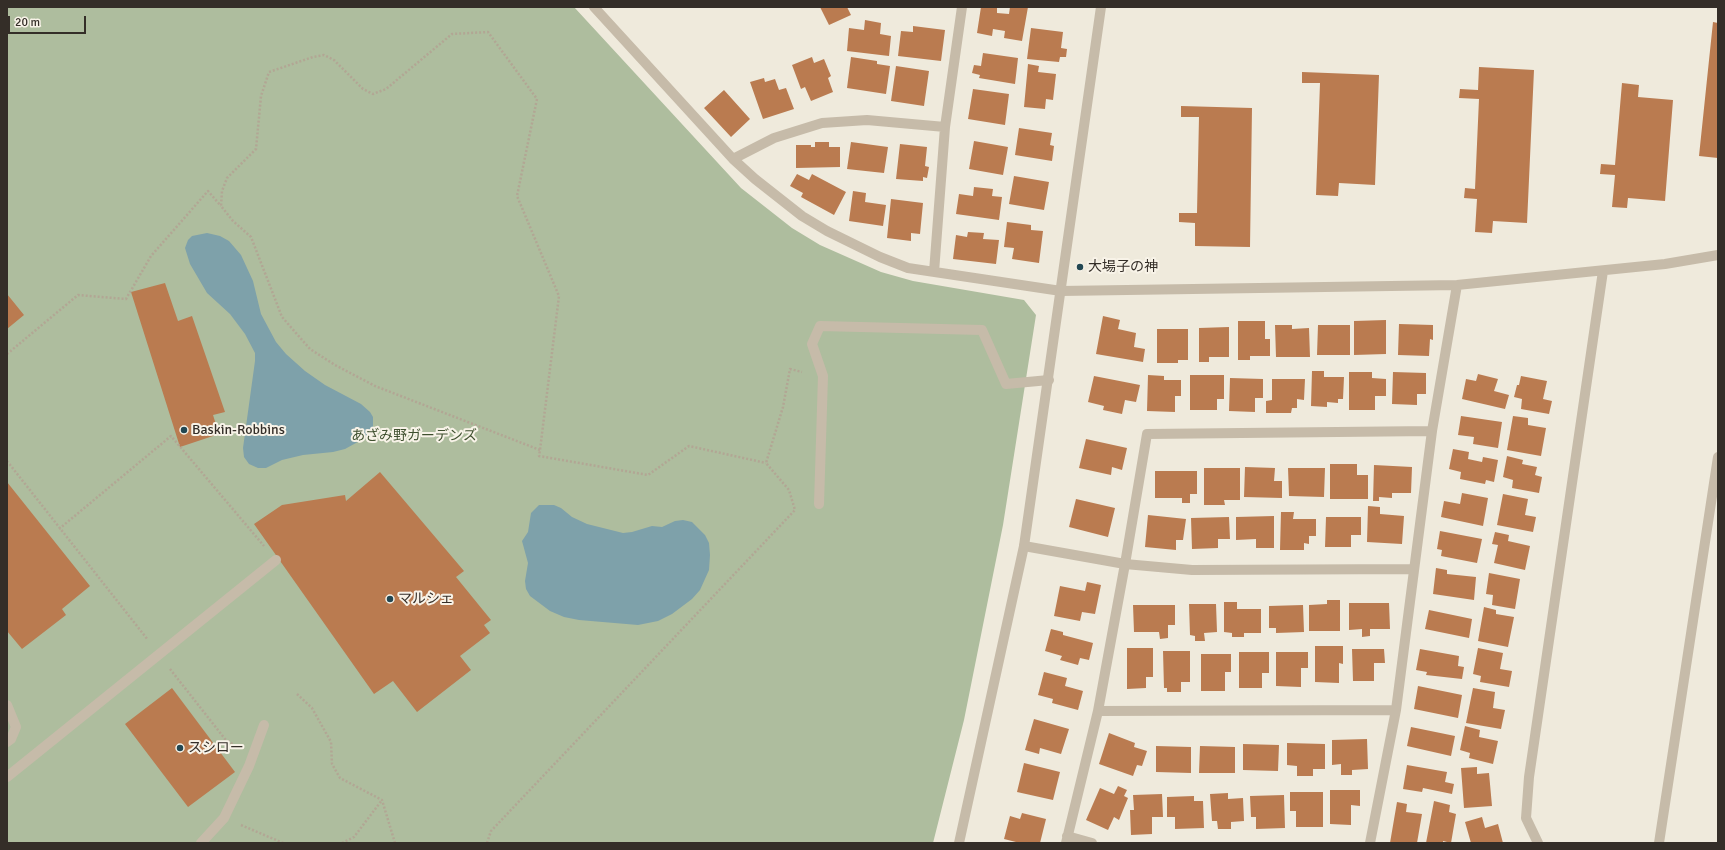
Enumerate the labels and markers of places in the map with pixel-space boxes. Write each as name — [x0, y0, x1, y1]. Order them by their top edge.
place label: 大場子の神 — [1088, 259, 1158, 275]
marker: 大場子の神 — [1075, 262, 1085, 272]
place label: Baskin-Robbins — [192, 422, 285, 438]
marker: Baskin-Robbins — [179, 425, 189, 435]
place label: マルシェ — [398, 591, 454, 607]
marker: マルシェ — [385, 594, 395, 604]
place label: スシロー — [188, 740, 244, 756]
marker: スシロー — [175, 743, 185, 753]

